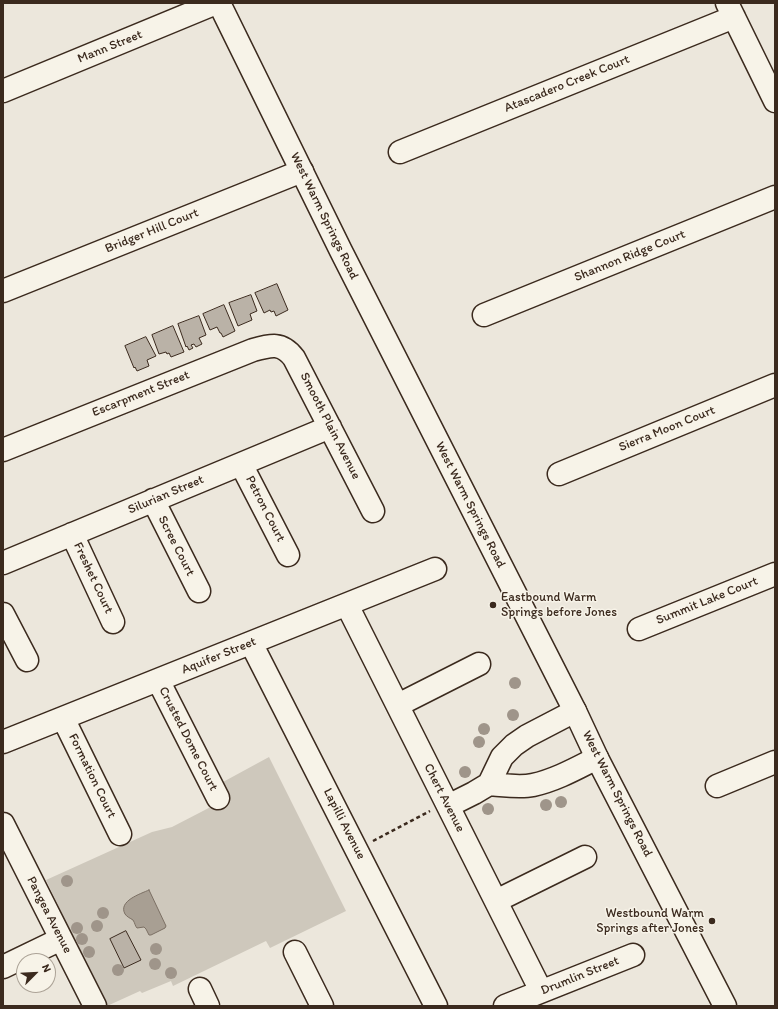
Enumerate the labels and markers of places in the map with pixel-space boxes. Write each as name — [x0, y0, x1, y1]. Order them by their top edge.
place label: Eastbound Warm Springs before Jones — [501, 590, 617, 621]
marker: Eastbound Warm Springs before Jones — [488, 600, 498, 610]
place label: Westbound Warm Springs after Jones — [596, 906, 704, 937]
marker: Westbound Warm Springs after Jones — [707, 916, 717, 926]

